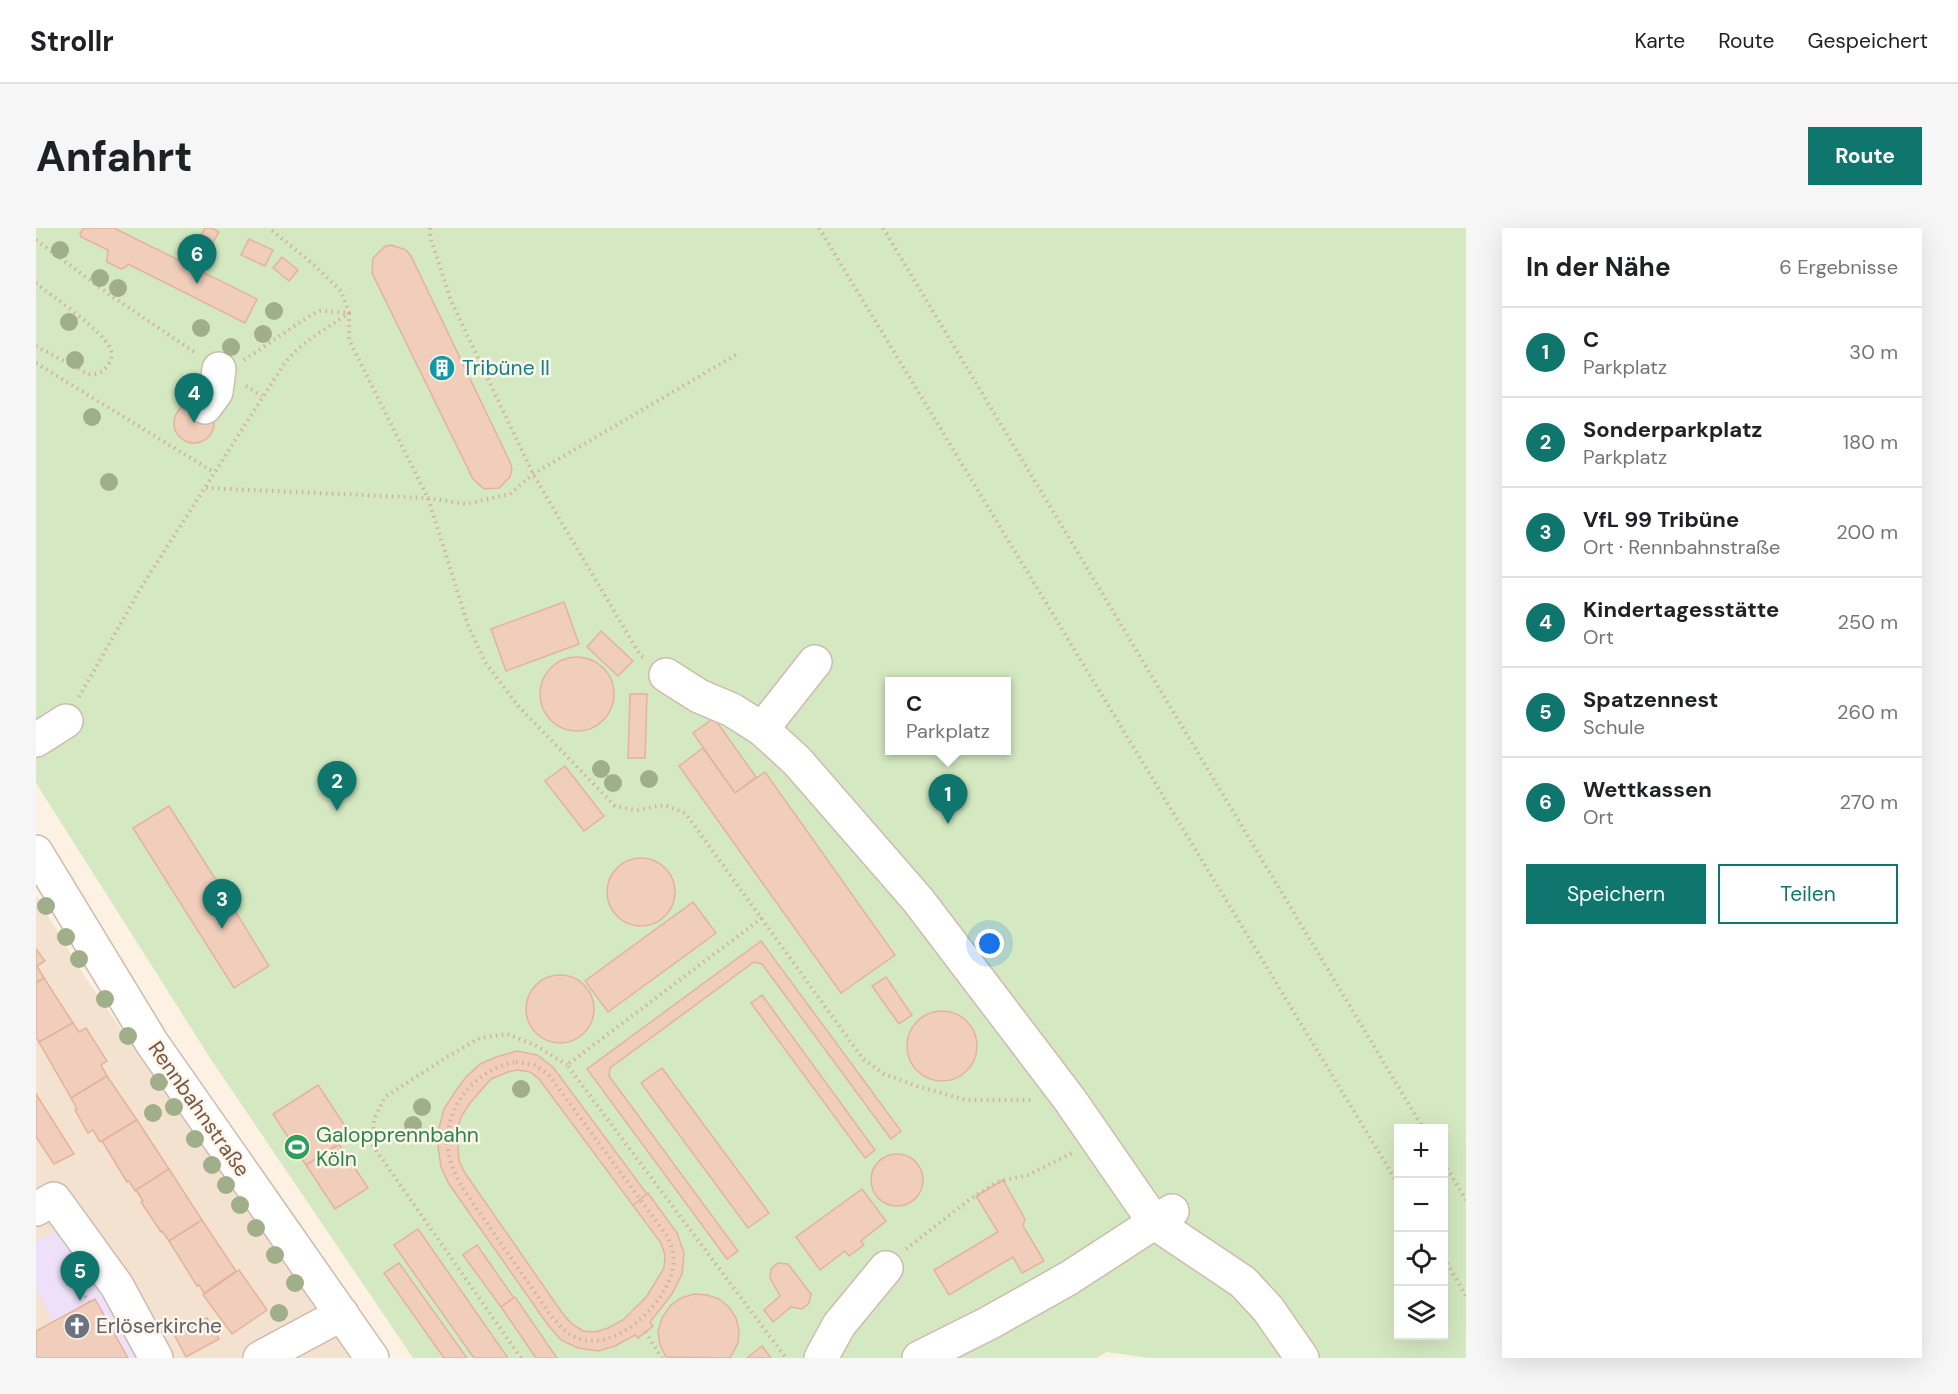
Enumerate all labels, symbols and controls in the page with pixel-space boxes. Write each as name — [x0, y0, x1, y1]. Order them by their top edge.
text: Strollr — [30, 23, 114, 60]
text: Karte — [1634, 27, 1685, 55]
text: Route — [1718, 27, 1774, 55]
text: Gespeichert — [1807, 27, 1928, 55]
button: Route — [1808, 127, 1922, 185]
text: Anfahrt — [36, 129, 192, 184]
pin: 6 — [178, 235, 216, 284]
text: In der Nähe — [1526, 250, 1671, 284]
text: 6 Ergebnisse — [1779, 254, 1898, 280]
text: C — [1583, 325, 1599, 354]
text: 1 — [1542, 339, 1549, 365]
text: 30 m — [1849, 339, 1898, 365]
building icon: Tribüne II — [427, 353, 457, 383]
place label: Tribüne II — [462, 354, 550, 382]
text: Parkplatz — [1583, 354, 1667, 380]
pin: 4 — [174, 374, 214, 423]
text: Sonderparkplatz — [1583, 415, 1762, 444]
text: 2 — [1540, 429, 1551, 455]
text: 180 m — [1843, 429, 1898, 455]
text: Parkplatz — [1583, 444, 1667, 470]
text: VfL 99 Tribüne — [1583, 505, 1739, 534]
text: 3 — [1539, 519, 1552, 545]
text: 200 m — [1836, 519, 1898, 545]
text: Ort · Rennbahnstraße — [1583, 534, 1780, 560]
text: Kindertagesstätte — [1583, 595, 1779, 624]
text: 4 — [1539, 609, 1552, 635]
text: 250 m — [1837, 609, 1898, 635]
text: Ort — [1583, 624, 1614, 650]
popup — [885, 677, 1011, 755]
text: Spatzennest — [1583, 685, 1718, 714]
text: C — [906, 689, 922, 718]
text: 5 — [1539, 699, 1552, 725]
text: 260 m — [1837, 699, 1898, 725]
text: Schule — [1583, 714, 1645, 740]
text: Parkplatz — [906, 718, 990, 744]
pin: 2 — [318, 762, 356, 811]
pin: 1 — [928, 774, 968, 824]
text: Wettkassen — [1583, 775, 1712, 804]
text: 6 — [1539, 789, 1552, 815]
text: 270 m — [1840, 789, 1898, 815]
text: Ort — [1583, 804, 1614, 830]
button: Speichern — [1526, 864, 1706, 924]
button: Teilen — [1718, 864, 1898, 924]
pin: 3 — [202, 880, 242, 929]
your location — [975, 929, 1004, 958]
street label: Rennbahnstraße — [142, 1036, 256, 1182]
place label: Galopprennbahn Köln — [316, 1121, 479, 1173]
map controls — [1394, 1124, 1448, 1340]
button: + — [1394, 1124, 1448, 1178]
sports icon: Galopprennbahn Köln — [282, 1132, 312, 1162]
button: − — [1394, 1178, 1448, 1232]
button: locate — [1394, 1232, 1448, 1286]
pin: 5 — [60, 1252, 99, 1301]
button: layers — [1394, 1286, 1448, 1340]
church icon: Erlöserkirche — [62, 1311, 92, 1341]
place label: Erlöserkirche — [96, 1312, 222, 1340]

